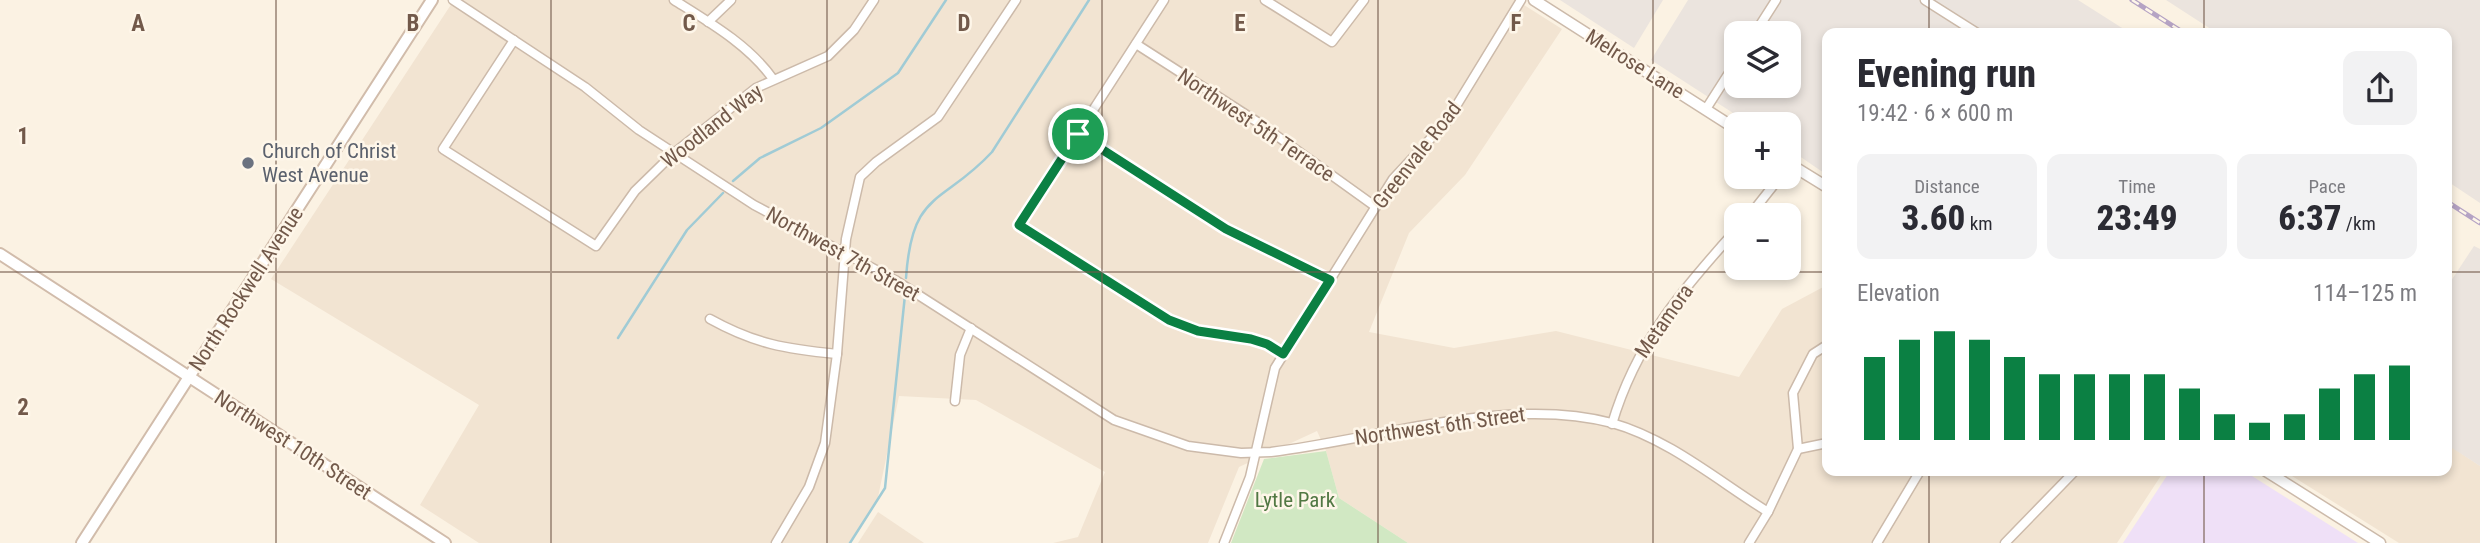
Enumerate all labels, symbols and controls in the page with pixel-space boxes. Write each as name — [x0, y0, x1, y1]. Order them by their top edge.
text: A — [131, 10, 145, 37]
text: B — [407, 10, 419, 37]
text: C — [682, 10, 696, 37]
text: D — [958, 10, 971, 37]
text: E — [1234, 10, 1246, 37]
text: F — [1511, 10, 1522, 37]
map controls — [1724, 21, 1801, 280]
button: layers — [1724, 21, 1801, 98]
street label: Melrose Lane — [1581, 24, 1689, 104]
button: share — [2343, 51, 2417, 125]
text: Evening run — [1857, 52, 2036, 96]
street label: Northwest 5th Terrace — [1173, 64, 1339, 186]
street label: Woodland Way — [657, 79, 768, 173]
street label: Greenvale Road — [1368, 97, 1466, 213]
text: 19:42 · 6 × 600 m — [1857, 100, 2013, 127]
pin — [1048, 104, 1108, 164]
button: + — [1724, 112, 1801, 189]
icon: arrive — [1059, 115, 1097, 153]
text: 1 — [17, 123, 29, 150]
place label: Church of Christ West Avenue — [262, 139, 396, 187]
marker: Church of Christ West Avenue — [240, 155, 256, 171]
text: Distance — [1914, 175, 1980, 198]
text: Time — [2118, 175, 2156, 198]
text: Pace — [2308, 175, 2346, 198]
text: 3.60 — [1902, 198, 1965, 239]
text: 23:49 — [2096, 198, 2178, 239]
text: 6:37 — [2278, 198, 2341, 239]
street label: North Rockwell Avenue — [184, 202, 308, 376]
street label: Northwest 7th Street — [762, 202, 924, 306]
button: − — [1724, 203, 1801, 280]
text: km — [1965, 212, 1993, 235]
text: /km — [2341, 212, 2376, 235]
street label: Metamora — [1630, 280, 1698, 362]
text: Elevation — [1857, 280, 1940, 307]
text: 114–125 m — [2313, 280, 2417, 307]
street label: Northwest 10th Street — [210, 385, 376, 505]
text: 2 — [17, 394, 29, 421]
street label: Northwest 6th Street — [1353, 402, 1527, 450]
park label: Lytle Park — [1255, 488, 1336, 512]

